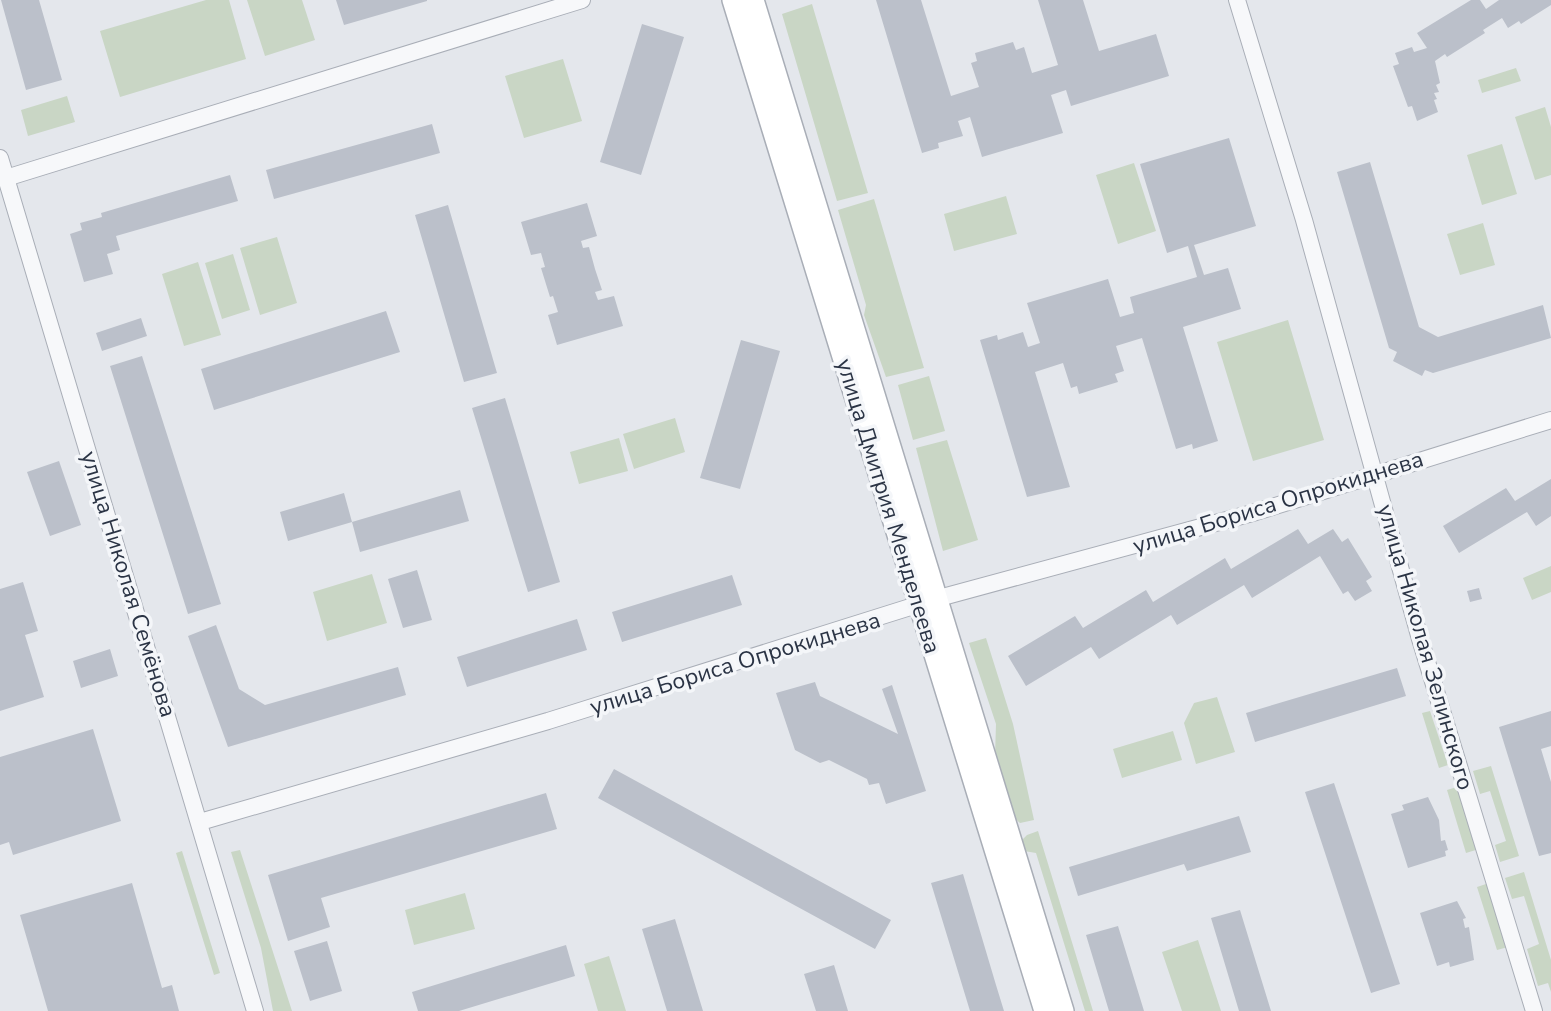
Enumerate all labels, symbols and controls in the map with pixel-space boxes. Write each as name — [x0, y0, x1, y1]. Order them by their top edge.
street label: улица Дмитрия Менделеева — [829, 355, 948, 657]
street label: улица Бориса Опрокиднева — [1129, 443, 1427, 561]
street label: улица Николая Семёнова — [73, 447, 184, 721]
street label: улица Николая Зелинского — [1370, 501, 1481, 794]
street label: улица Бориса Опрокиднева — [586, 604, 884, 722]

